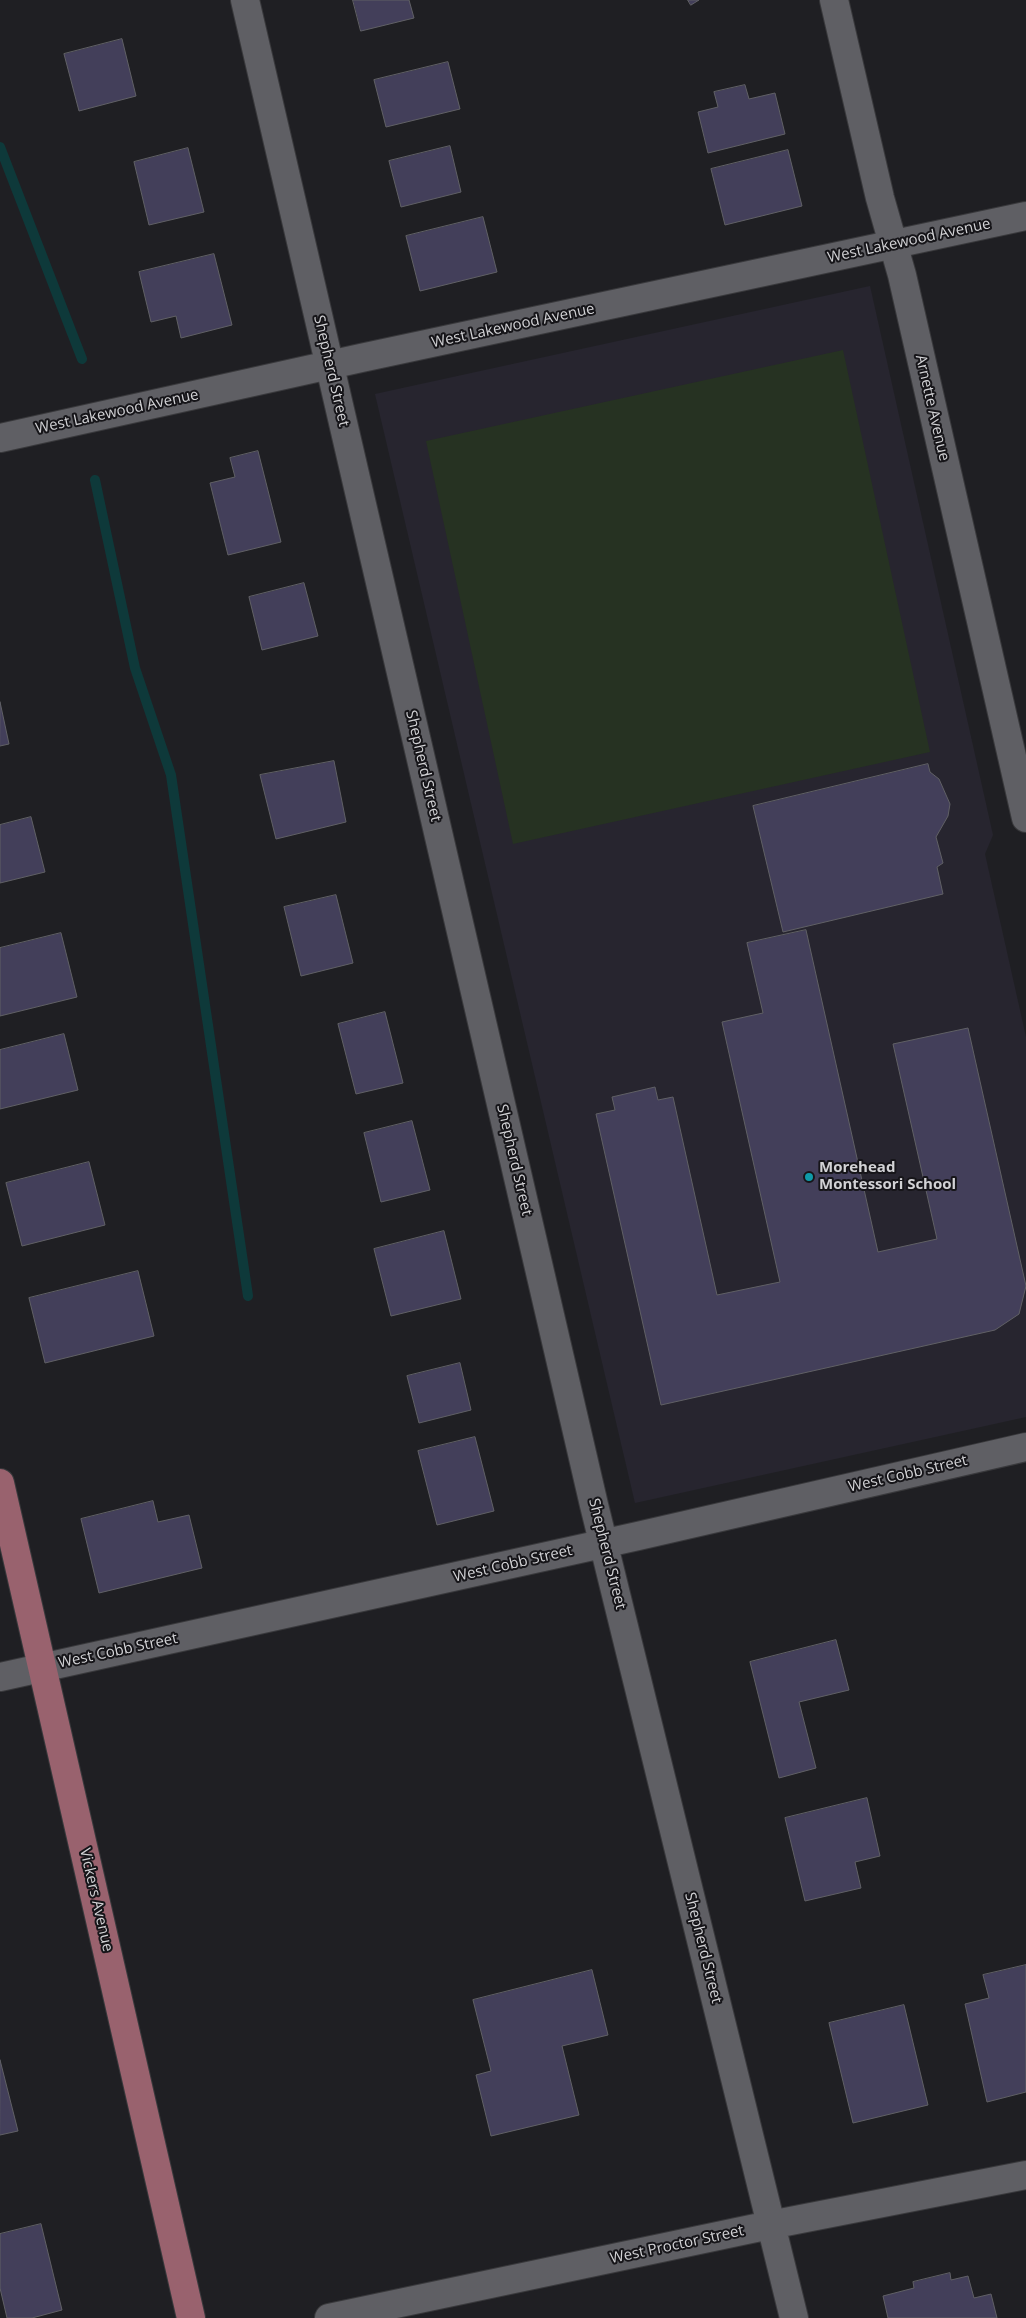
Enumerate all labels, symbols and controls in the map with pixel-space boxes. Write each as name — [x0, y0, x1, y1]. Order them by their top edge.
street label: West Lakewood Avenue — [826, 215, 992, 267]
street label: West Lakewood Avenue — [430, 300, 596, 352]
street label: Shepherd Street — [309, 314, 353, 428]
street label: Arnette Avenue — [911, 353, 953, 463]
street label: West Lakewood Avenue — [34, 386, 200, 438]
street label: Shepherd Street — [401, 709, 445, 823]
street label: Shepherd Street — [492, 1103, 536, 1217]
place label: Morehead Montessori School — [819, 1159, 956, 1194]
marker: Morehead Montessori School — [803, 1171, 815, 1183]
street label: West Cobb Street — [847, 1452, 969, 1496]
street label: Shepherd Street — [585, 1497, 629, 1611]
street label: West Cobb Street — [452, 1542, 574, 1586]
street label: West Cobb Street — [57, 1630, 179, 1672]
street label: Vickers Avenue — [75, 1847, 117, 1953]
street label: Shepherd Street — [681, 1891, 725, 2005]
street label: West Proctor Street — [608, 2222, 746, 2268]

